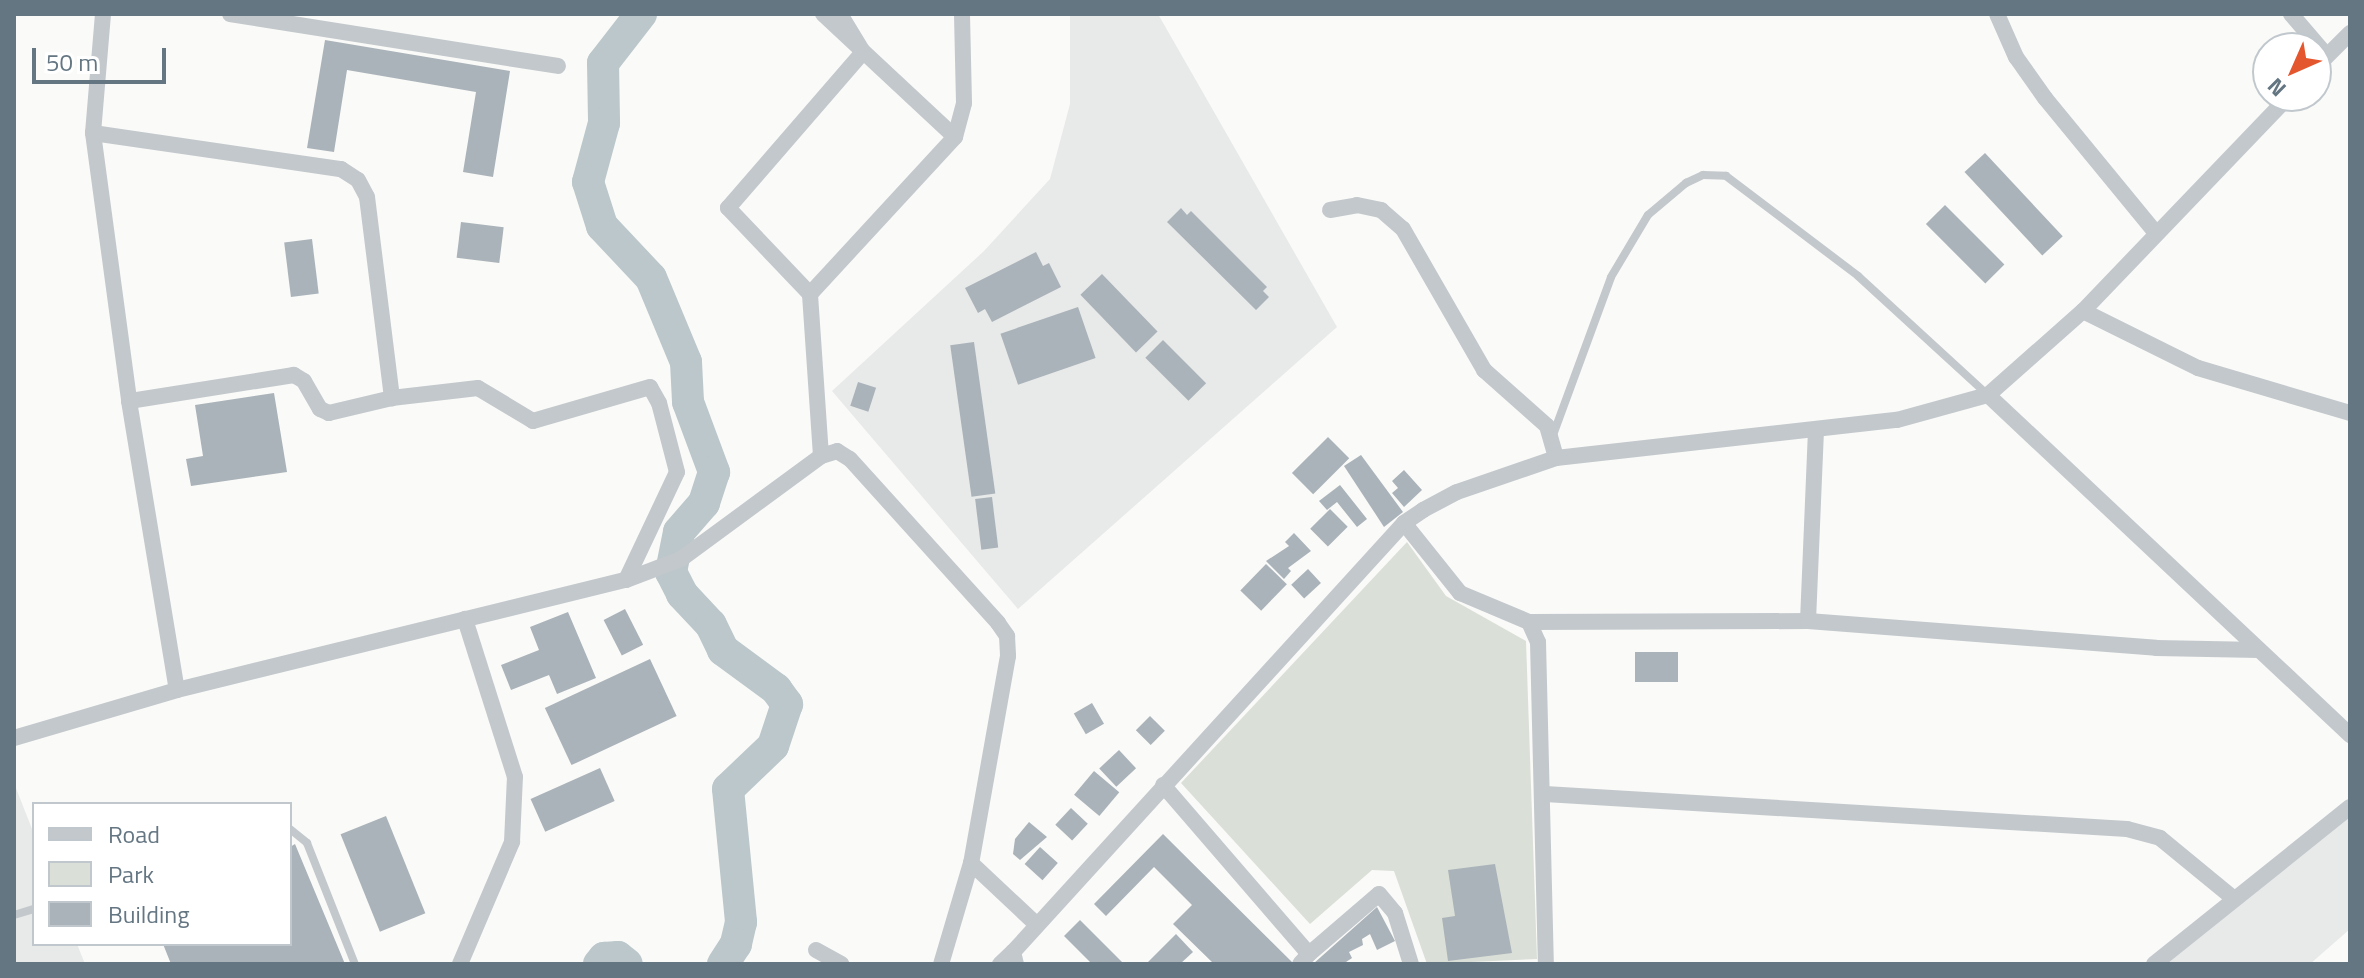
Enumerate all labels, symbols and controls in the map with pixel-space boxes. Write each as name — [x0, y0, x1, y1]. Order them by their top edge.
scale bar — [36, 32, 170, 82]
north arrow — [2252, 32, 2332, 112]
text: 50 m — [46, 44, 98, 80]
text: N — [2259, 70, 2294, 105]
legend — [32, 802, 292, 946]
text: Road — [108, 816, 160, 852]
text: Park — [108, 856, 154, 892]
text: Building — [108, 896, 190, 932]

